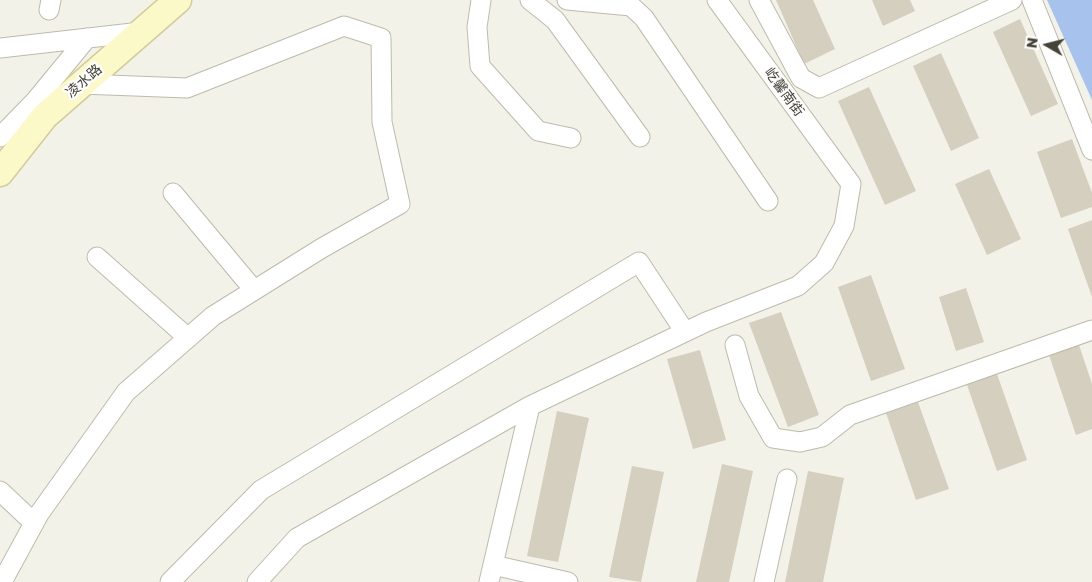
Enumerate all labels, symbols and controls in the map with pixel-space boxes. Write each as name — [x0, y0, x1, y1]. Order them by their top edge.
north arrow — [1022, 20, 1072, 70]
text: N — [1022, 36, 1041, 49]
street label: 凌水路 — [63, 61, 105, 101]
street label: 屹馨南街 — [761, 64, 807, 120]

